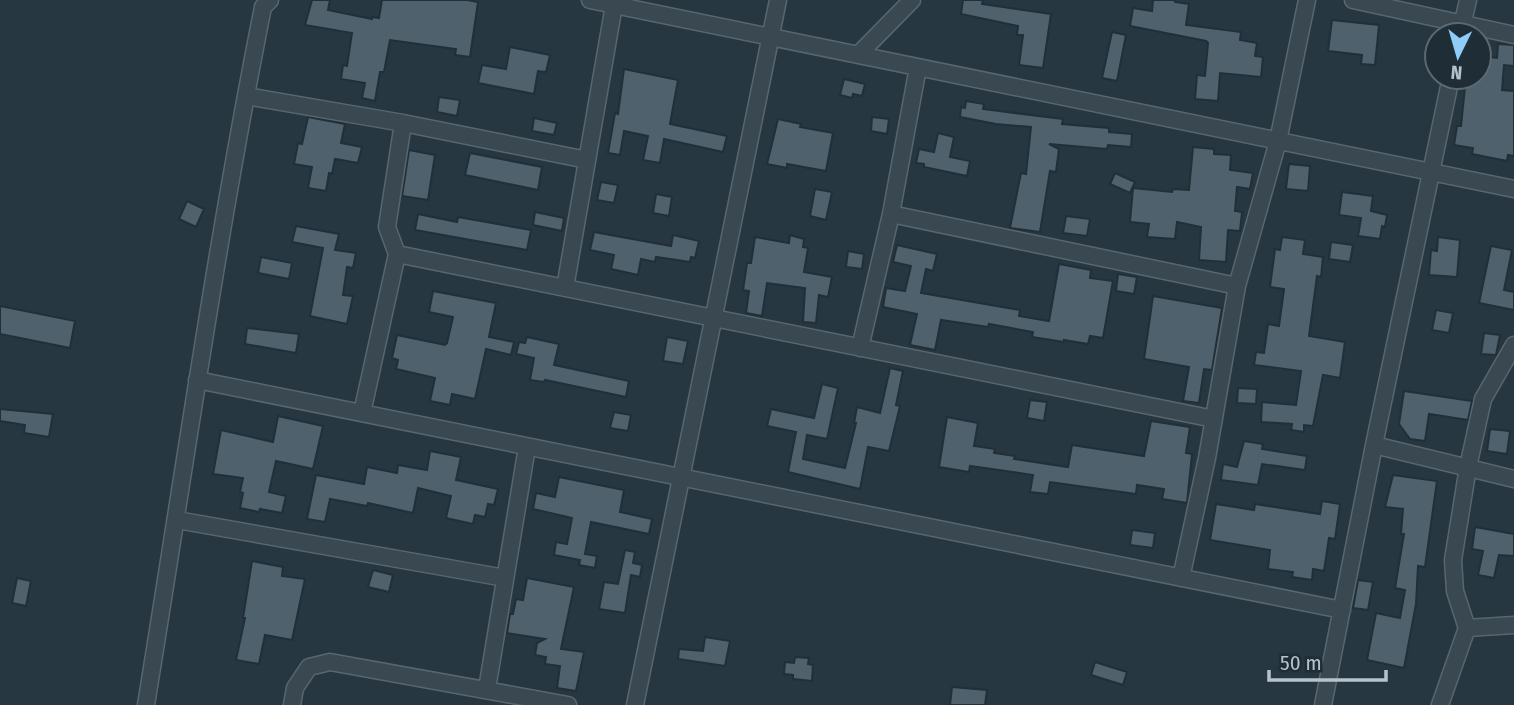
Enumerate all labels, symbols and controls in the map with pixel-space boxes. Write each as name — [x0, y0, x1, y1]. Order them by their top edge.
north arrow — [1423, 21, 1493, 91]
text: N — [1450, 60, 1463, 84]
scale bar — [1269, 638, 1386, 682]
text: 50 m — [1280, 650, 1322, 676]

